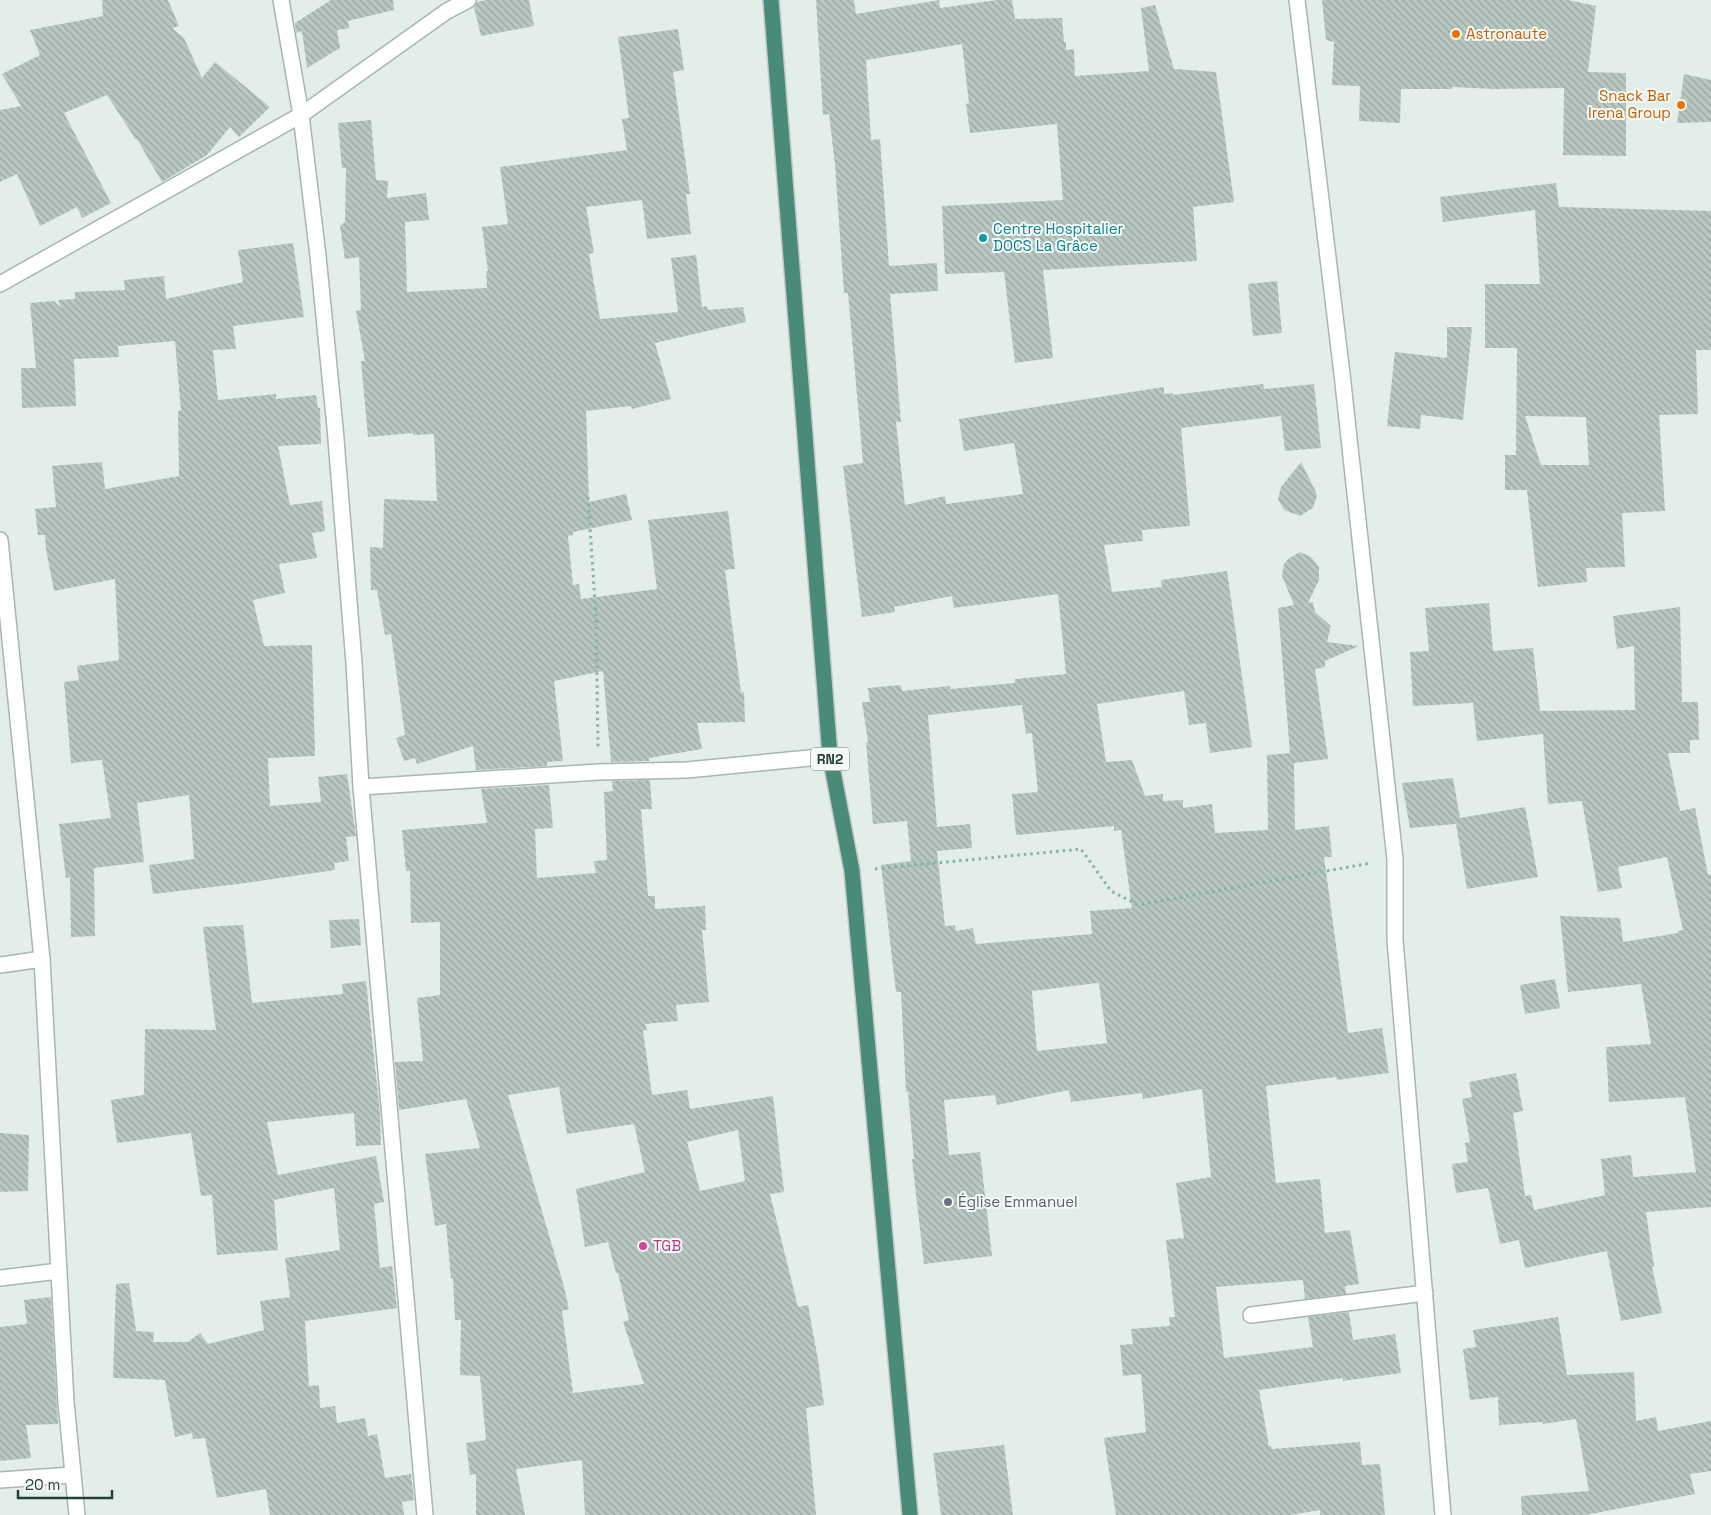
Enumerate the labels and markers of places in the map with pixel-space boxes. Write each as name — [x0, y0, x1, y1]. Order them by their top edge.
place label: Astronaute — [1466, 24, 1547, 43]
marker: Astronaute — [1450, 28, 1462, 40]
place label: Snack Bar Irena Group — [1588, 86, 1671, 122]
marker: Snack Bar Irena Group — [1675, 99, 1687, 111]
place label: Centre Hospitalier DOCS La Grâce — [993, 219, 1124, 255]
marker: Centre Hospitalier DOCS La Grâce — [977, 232, 989, 244]
place label: Église Emmanuel — [958, 1192, 1078, 1211]
marker: Église Emmanuel — [942, 1196, 954, 1208]
place label: TGB — [653, 1236, 681, 1255]
marker: TGB — [637, 1240, 649, 1252]

